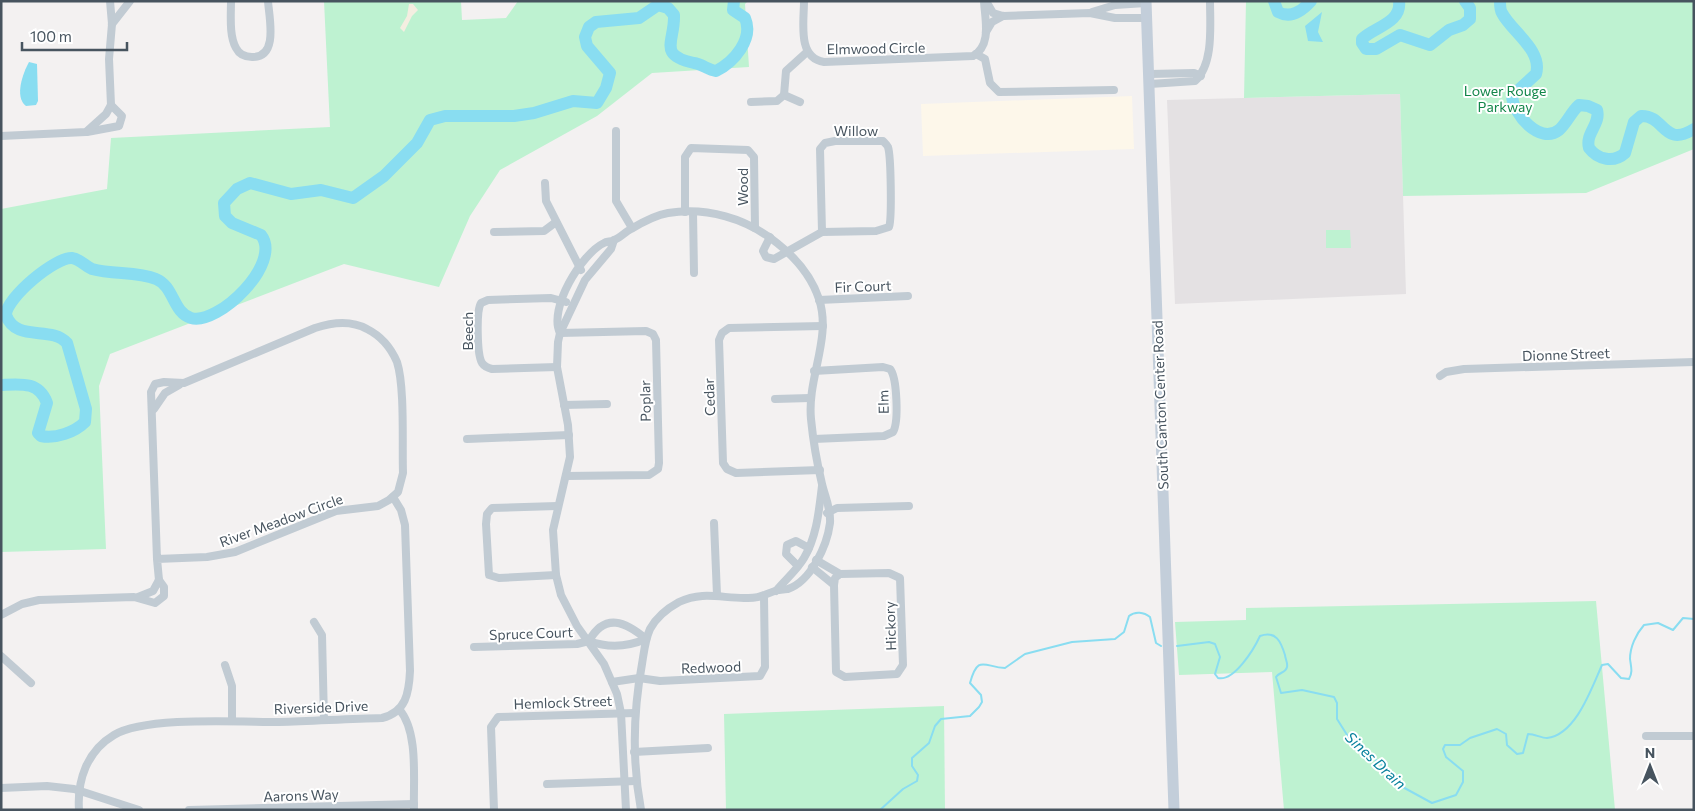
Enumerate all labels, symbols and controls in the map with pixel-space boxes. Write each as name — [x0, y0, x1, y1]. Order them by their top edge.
scale bar — [22, 20, 128, 52]
text: 100 m — [30, 27, 72, 45]
street label: Elmwood Circle — [826, 39, 926, 57]
park label: Lower Rouge Parkway — [1464, 82, 1546, 115]
street label: Willow — [834, 122, 878, 139]
street label: Wood — [734, 168, 751, 206]
street label: Fir Court — [834, 277, 892, 295]
street label: Beech — [459, 312, 476, 350]
street label: South Canton Center Road — [1149, 320, 1171, 490]
street label: Dionne Street — [1522, 344, 1610, 364]
street label: Cedar — [700, 377, 718, 416]
street label: Poplar — [636, 380, 654, 422]
street label: Elm — [874, 390, 892, 414]
street label: River Meadow Circle — [217, 490, 345, 550]
street label: Hickory — [881, 601, 899, 651]
street label: Spruce Court — [489, 623, 574, 643]
street label: Redwood — [681, 657, 741, 677]
street label: Hemlock Street — [513, 692, 613, 712]
street label: Riverside Drive — [273, 697, 369, 717]
water label: Sines Drain — [1342, 727, 1410, 793]
north arrow — [1625, 741, 1675, 791]
text: N — [1645, 744, 1655, 761]
street label: Aarons Way — [263, 785, 339, 805]

